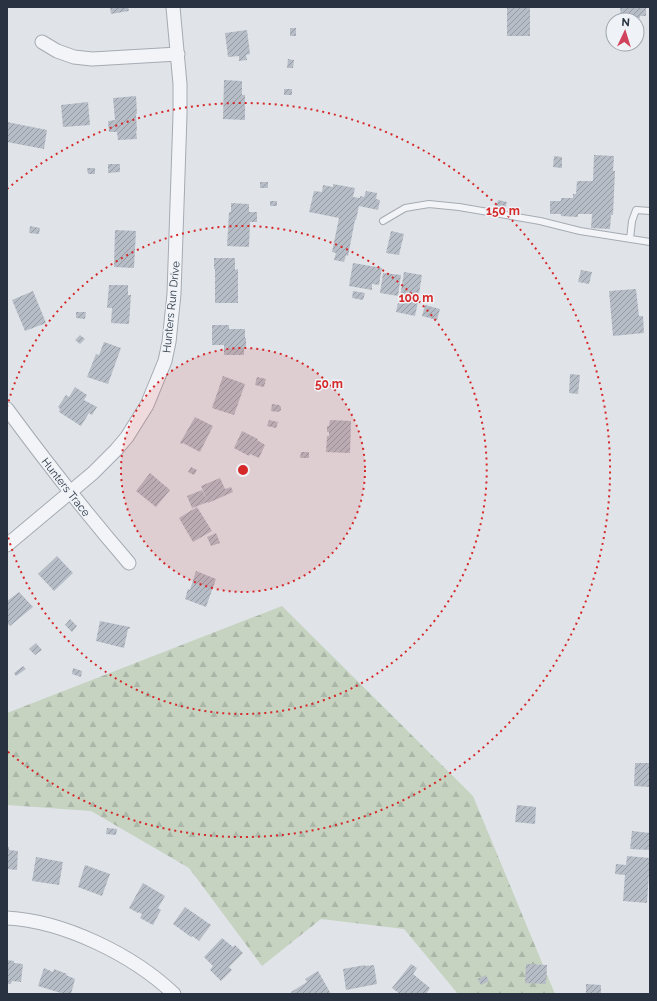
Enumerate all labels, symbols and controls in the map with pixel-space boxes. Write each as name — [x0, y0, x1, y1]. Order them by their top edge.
north arrow — [605, 12, 645, 52]
text: N — [621, 16, 630, 29]
text: 150 m — [486, 204, 520, 218]
street label: Hunters Run Drive — [160, 260, 183, 354]
text: 100 m — [399, 291, 433, 305]
text: 50 m — [315, 377, 343, 391]
street label: Hunters Trace — [39, 455, 93, 520]
centre of rings — [236, 463, 250, 477]

